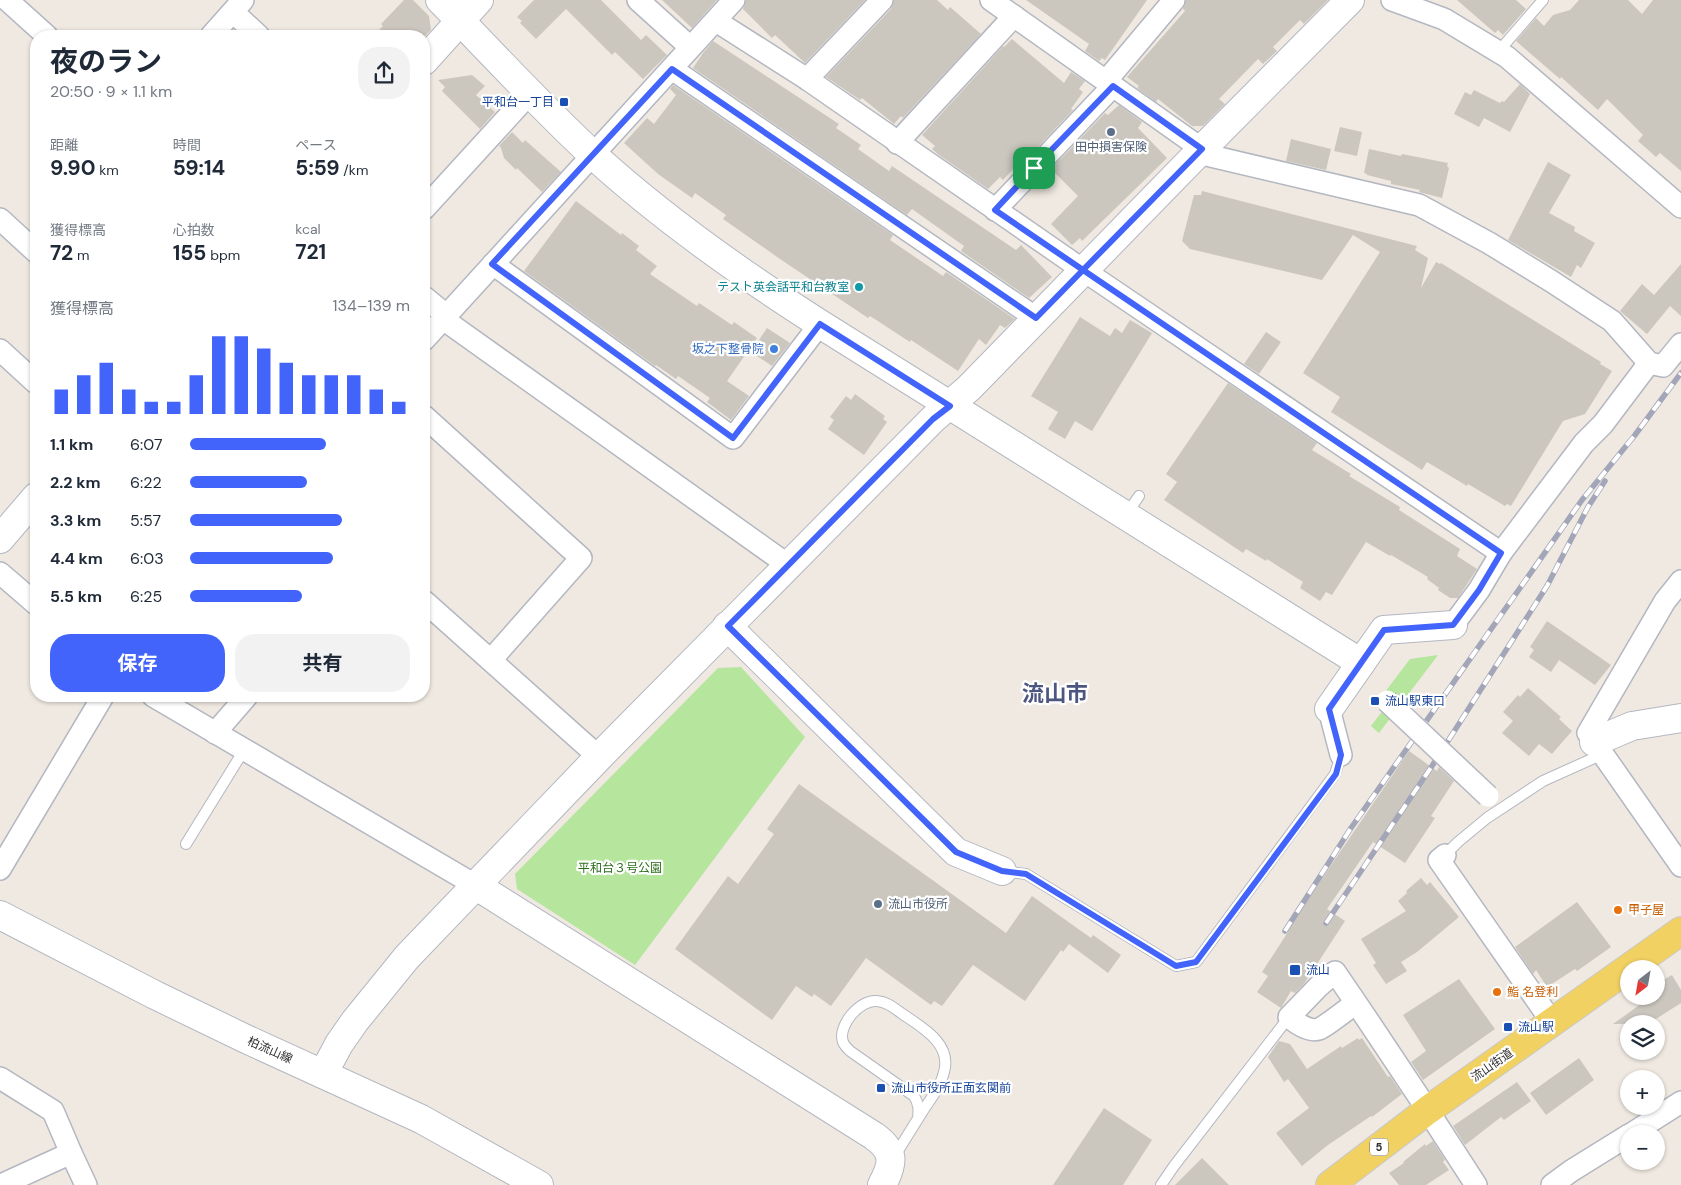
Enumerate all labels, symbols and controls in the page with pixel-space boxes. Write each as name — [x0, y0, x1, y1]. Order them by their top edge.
text: 夜のラン — [50, 43, 162, 80]
button: share — [358, 47, 410, 99]
text: 20:50 · 9 × 1.1 km — [50, 81, 172, 102]
place label: 平和台一丁目 — [482, 94, 554, 110]
marker: 平和台一丁目 — [558, 96, 570, 108]
marker: 田中損害保険 — [1105, 126, 1117, 138]
text: 距離 — [50, 136, 78, 154]
text: 時間 — [173, 136, 201, 154]
text: ペース — [295, 136, 337, 154]
place label: 田中損害保険 — [1075, 139, 1147, 155]
pin — [1013, 147, 1055, 189]
text: 9.90 — [50, 154, 96, 182]
text: 59:14 — [173, 154, 225, 182]
text: 5:59 — [295, 154, 340, 182]
icon: arrive — [1020, 154, 1048, 182]
text: km — [96, 161, 119, 179]
text: /km — [340, 161, 368, 179]
text: kcal — [295, 220, 321, 238]
text: 獲得標高 — [50, 221, 106, 239]
text: 心拍数 — [173, 221, 215, 239]
text: 721 — [295, 238, 326, 266]
text: 72 — [50, 239, 73, 267]
text: 155 — [173, 239, 206, 267]
text: m — [73, 246, 89, 264]
text: bpm — [206, 246, 240, 264]
place label: テスト英会話平和台教室 — [717, 279, 849, 295]
marker: テスト英会話平和台教室 — [853, 281, 865, 293]
text: 134–139 m — [333, 295, 410, 316]
text: 獲得標高 — [50, 298, 114, 319]
place label: 坂之下整骨院 — [692, 341, 764, 357]
marker: 坂之下整骨院 — [768, 343, 780, 355]
text: 1.1 km — [50, 434, 93, 455]
text: 6:07 — [130, 434, 163, 455]
text: 2.2 km — [50, 472, 101, 493]
text: 6:22 — [130, 472, 162, 493]
text: 3.3 km — [50, 510, 101, 531]
text: 5:57 — [130, 510, 161, 531]
text: 4.4 km — [50, 548, 103, 569]
text: 6:03 — [130, 548, 164, 569]
text: 5.5 km — [50, 586, 102, 607]
text: 6:25 — [130, 586, 162, 607]
button: 保存 — [50, 634, 225, 692]
button: 共有 — [235, 634, 410, 692]
district label: 流山市 — [1022, 679, 1088, 708]
place label: 流山駅東口 — [1385, 693, 1445, 709]
marker: 流山駅東口 — [1369, 695, 1381, 707]
park label: 平和台３号公園 — [578, 860, 662, 876]
place label: 流山市役所 — [888, 896, 948, 912]
marker: 流山市役所 — [872, 898, 884, 910]
place label: 甲子屋 — [1628, 902, 1664, 918]
marker: 甲子屋 — [1612, 904, 1624, 916]
north arrow — [1620, 960, 1665, 1005]
map controls — [1620, 960, 1665, 1170]
place label: 流山 — [1306, 962, 1330, 978]
marker: 流山 — [1288, 963, 1302, 977]
place label: 鮨 名登利 — [1507, 984, 1558, 1000]
marker: 鮨 名登利 — [1491, 986, 1503, 998]
button: layers — [1620, 1015, 1665, 1060]
place label: 流山駅 — [1518, 1019, 1554, 1035]
marker: 流山駅 — [1502, 1021, 1514, 1033]
street label: 柏流山線 — [245, 1033, 295, 1067]
street label: 流山街道 — [1468, 1045, 1516, 1085]
button: + — [1620, 1070, 1665, 1115]
place label: 流山市役所正面玄関前 — [891, 1080, 1011, 1096]
marker: 流山市役所正面玄関前 — [875, 1082, 887, 1094]
button: − — [1620, 1125, 1665, 1170]
road number: 5 — [1370, 1138, 1388, 1156]

